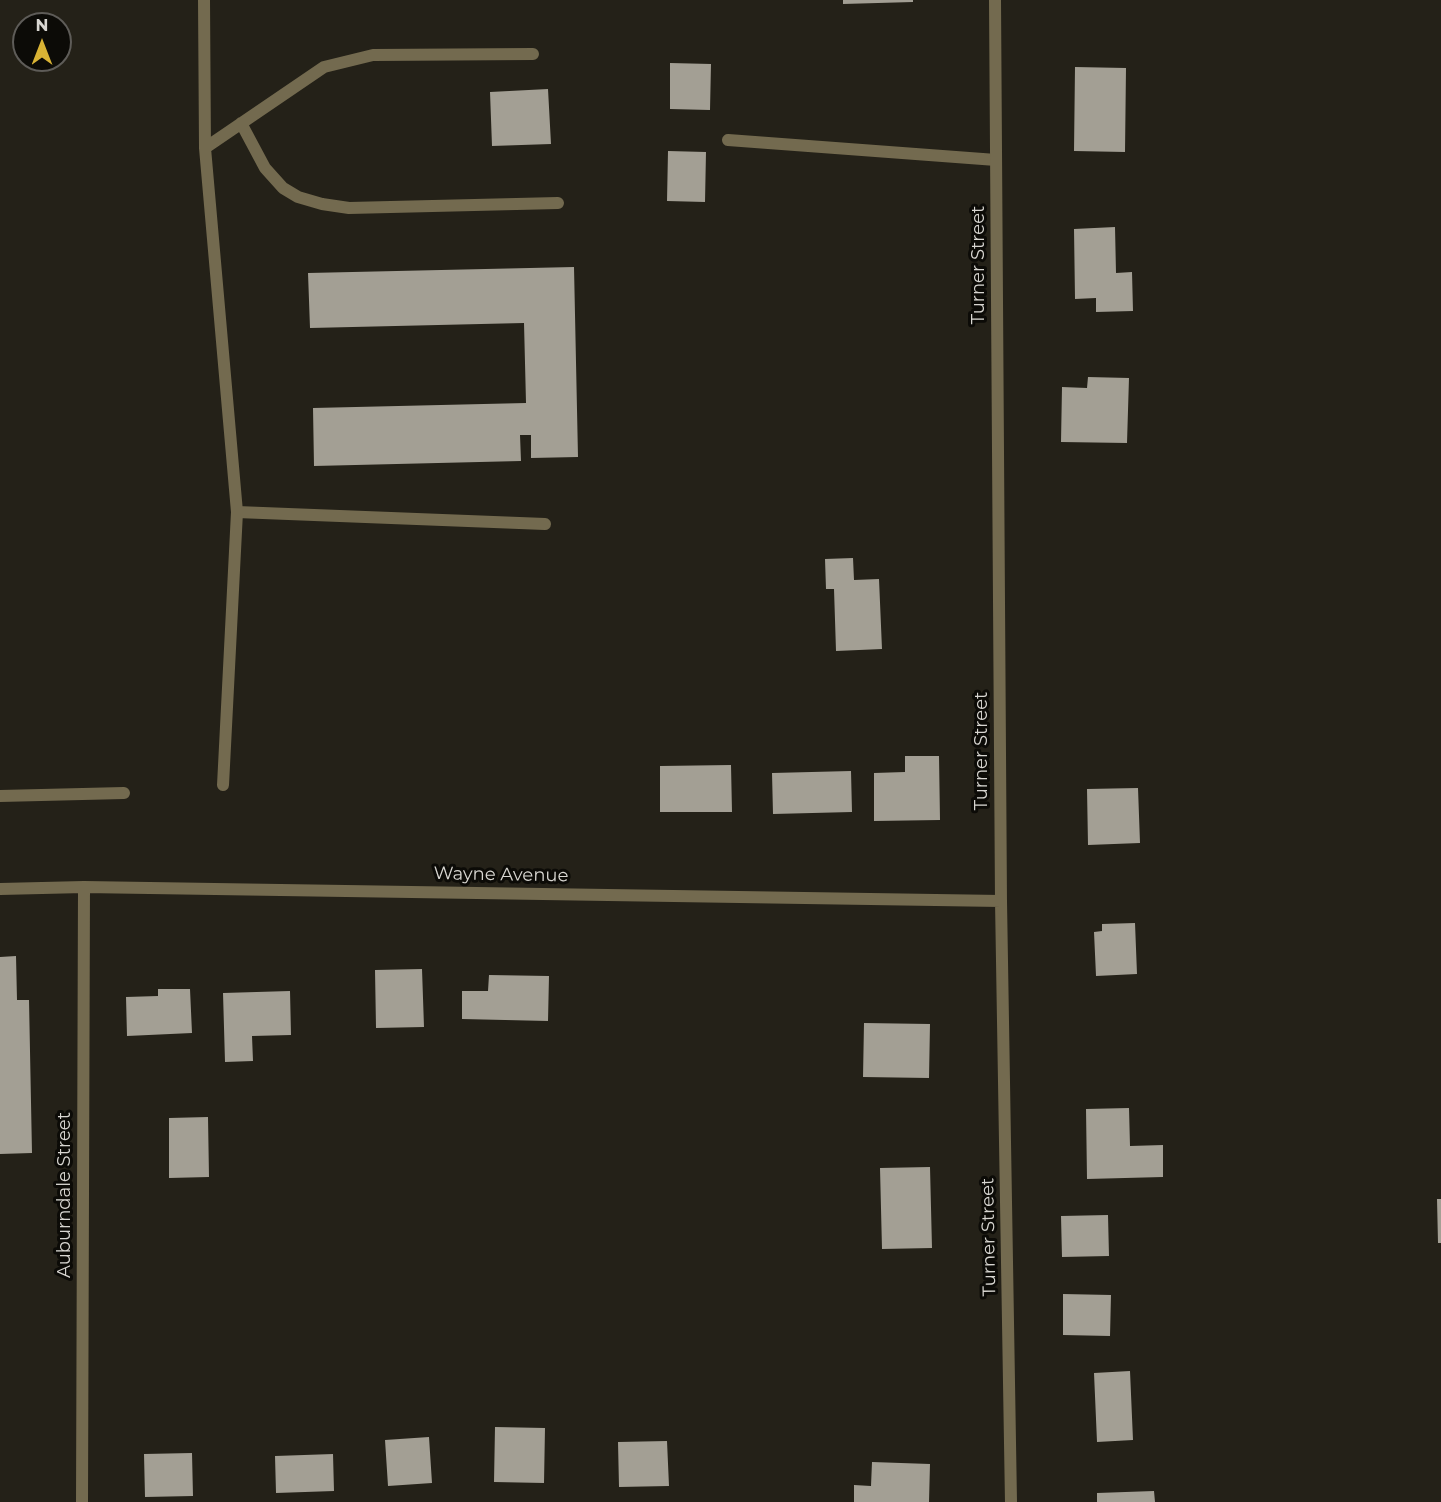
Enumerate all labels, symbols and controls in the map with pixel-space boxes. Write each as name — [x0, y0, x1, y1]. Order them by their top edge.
north arrow — [12, 12, 72, 72]
text: N — [36, 16, 48, 35]
street label: Turner Street — [968, 206, 990, 324]
street label: Turner Street — [971, 692, 993, 810]
street label: Wayne Avenue — [433, 863, 569, 887]
street label: Auburndale Street — [54, 1112, 76, 1278]
street label: Turner Street — [977, 1177, 1001, 1297]

